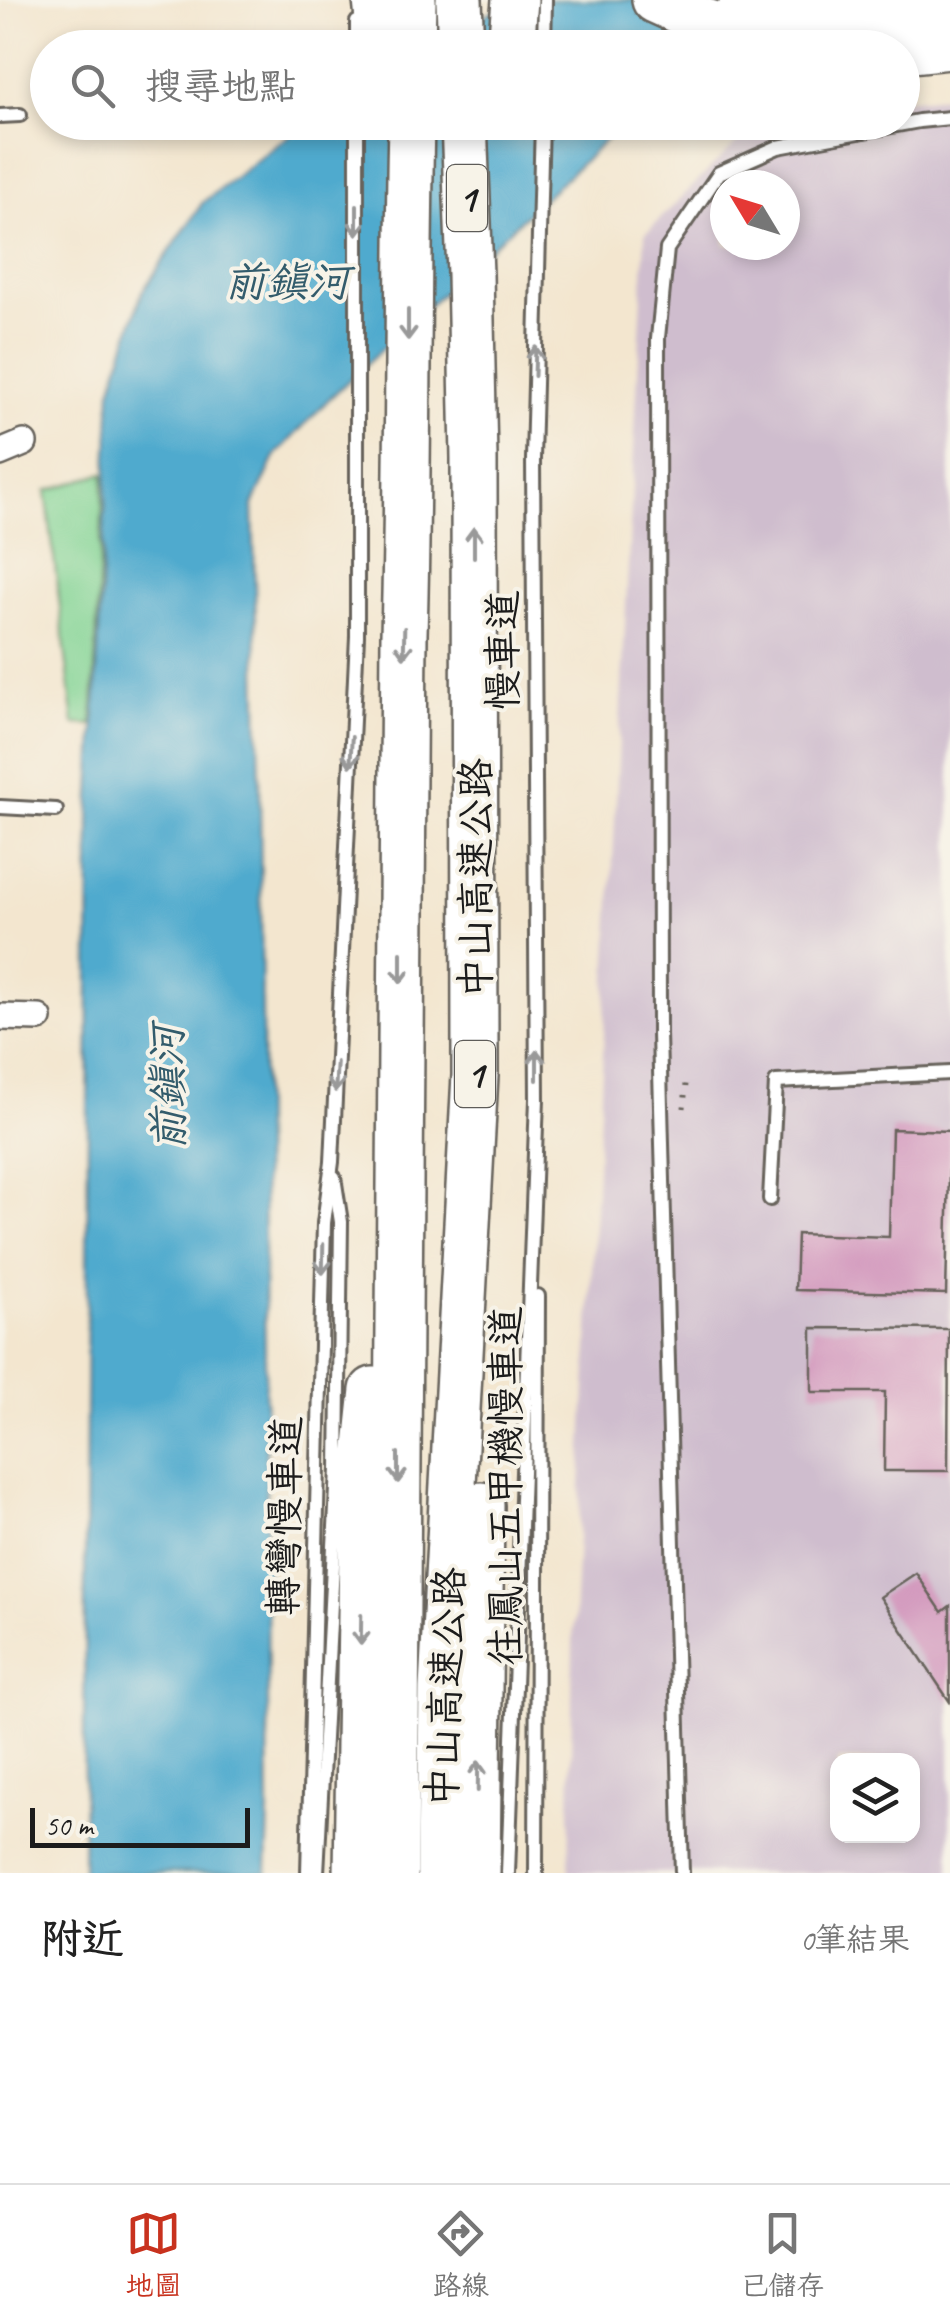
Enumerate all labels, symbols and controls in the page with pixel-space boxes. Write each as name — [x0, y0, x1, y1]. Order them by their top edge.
search box — [30, 30, 920, 140]
icon: search — [65, 58, 120, 113]
text: 搜尋地點 — [145, 63, 297, 110]
road number: 1 — [447, 165, 487, 231]
north arrow — [710, 170, 800, 260]
one-way arrow — [348, 202, 366, 235]
water label: 前鎮河 — [224, 256, 356, 309]
one-way arrow — [398, 308, 418, 340]
one-way arrow — [526, 346, 545, 378]
one-way arrow — [464, 526, 484, 558]
street label: 慢車道 — [478, 590, 528, 710]
one-way arrow — [394, 627, 413, 659]
one-way arrow — [341, 735, 360, 768]
street label: 中山高速公路 — [451, 758, 501, 998]
one-way arrow — [392, 952, 410, 984]
water label: 前鎮河 — [141, 1019, 196, 1151]
road number: 1 — [455, 1041, 495, 1107]
one-way arrow — [528, 1049, 546, 1082]
one-way arrow — [326, 1060, 345, 1092]
one-way arrow — [313, 1242, 332, 1274]
street label: 往鳳山五甲機慢車道 — [481, 1306, 531, 1666]
street label: 轉彎慢車道 — [258, 1416, 312, 1616]
one-way arrow — [388, 1452, 408, 1484]
street label: 中山高速公路 — [417, 1566, 475, 1808]
one-way arrow — [352, 1614, 370, 1646]
map controls — [830, 1753, 920, 1843]
button: layers — [830, 1753, 920, 1843]
one-way arrow — [469, 1760, 488, 1792]
scale bar — [30, 1803, 250, 1848]
text: 50 m — [45, 1808, 93, 1843]
text: 附近 — [40, 1913, 124, 1966]
text: 0筆結果 — [800, 1919, 910, 1960]
tab: 地圖 — [126, 2206, 182, 2303]
tab: 路線 — [433, 2206, 489, 2303]
tab: 已儲存 — [740, 2206, 824, 2303]

